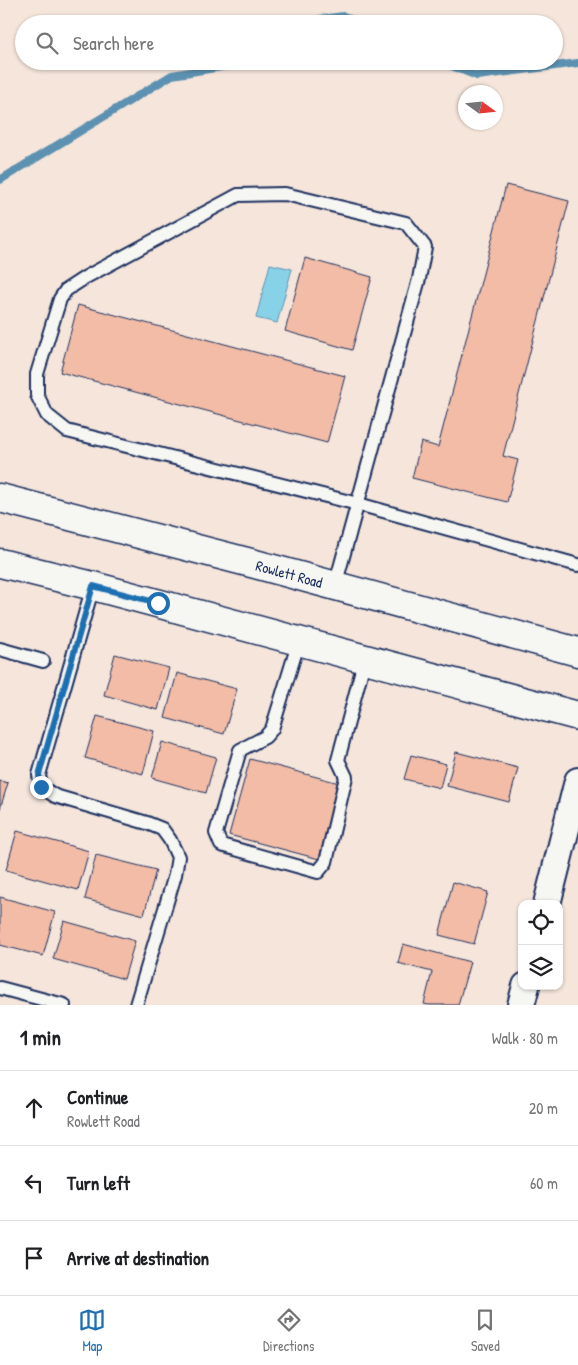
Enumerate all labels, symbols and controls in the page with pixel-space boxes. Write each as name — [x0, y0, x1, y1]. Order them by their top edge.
search box — [15, 15, 563, 70]
icon: search — [33, 29, 61, 57]
text: Search here — [73, 30, 154, 56]
north arrow — [458, 85, 503, 130]
street label: Rowlett Road — [254, 554, 325, 592]
route start — [147, 592, 170, 615]
route end — [30, 776, 53, 799]
map controls — [518, 900, 563, 990]
button: locate — [518, 900, 563, 945]
button: layers — [518, 945, 563, 990]
text: 1 min — [20, 1023, 61, 1052]
text: Walk · 80 m — [492, 1027, 558, 1049]
text: Continue — [67, 1084, 128, 1110]
icon: ahead — [20, 1094, 48, 1122]
text: 20 m — [529, 1097, 558, 1119]
text: Rowlett Road — [67, 1110, 140, 1132]
icon: left — [20, 1169, 48, 1197]
text: Turn left — [67, 1170, 130, 1196]
text: 60 m — [530, 1172, 558, 1194]
icon: arrive — [20, 1244, 48, 1272]
text: Arrive at destination — [67, 1245, 209, 1271]
tab: Map — [78, 1306, 106, 1355]
tab: Directions — [263, 1306, 314, 1355]
tab: Saved — [471, 1306, 500, 1355]

